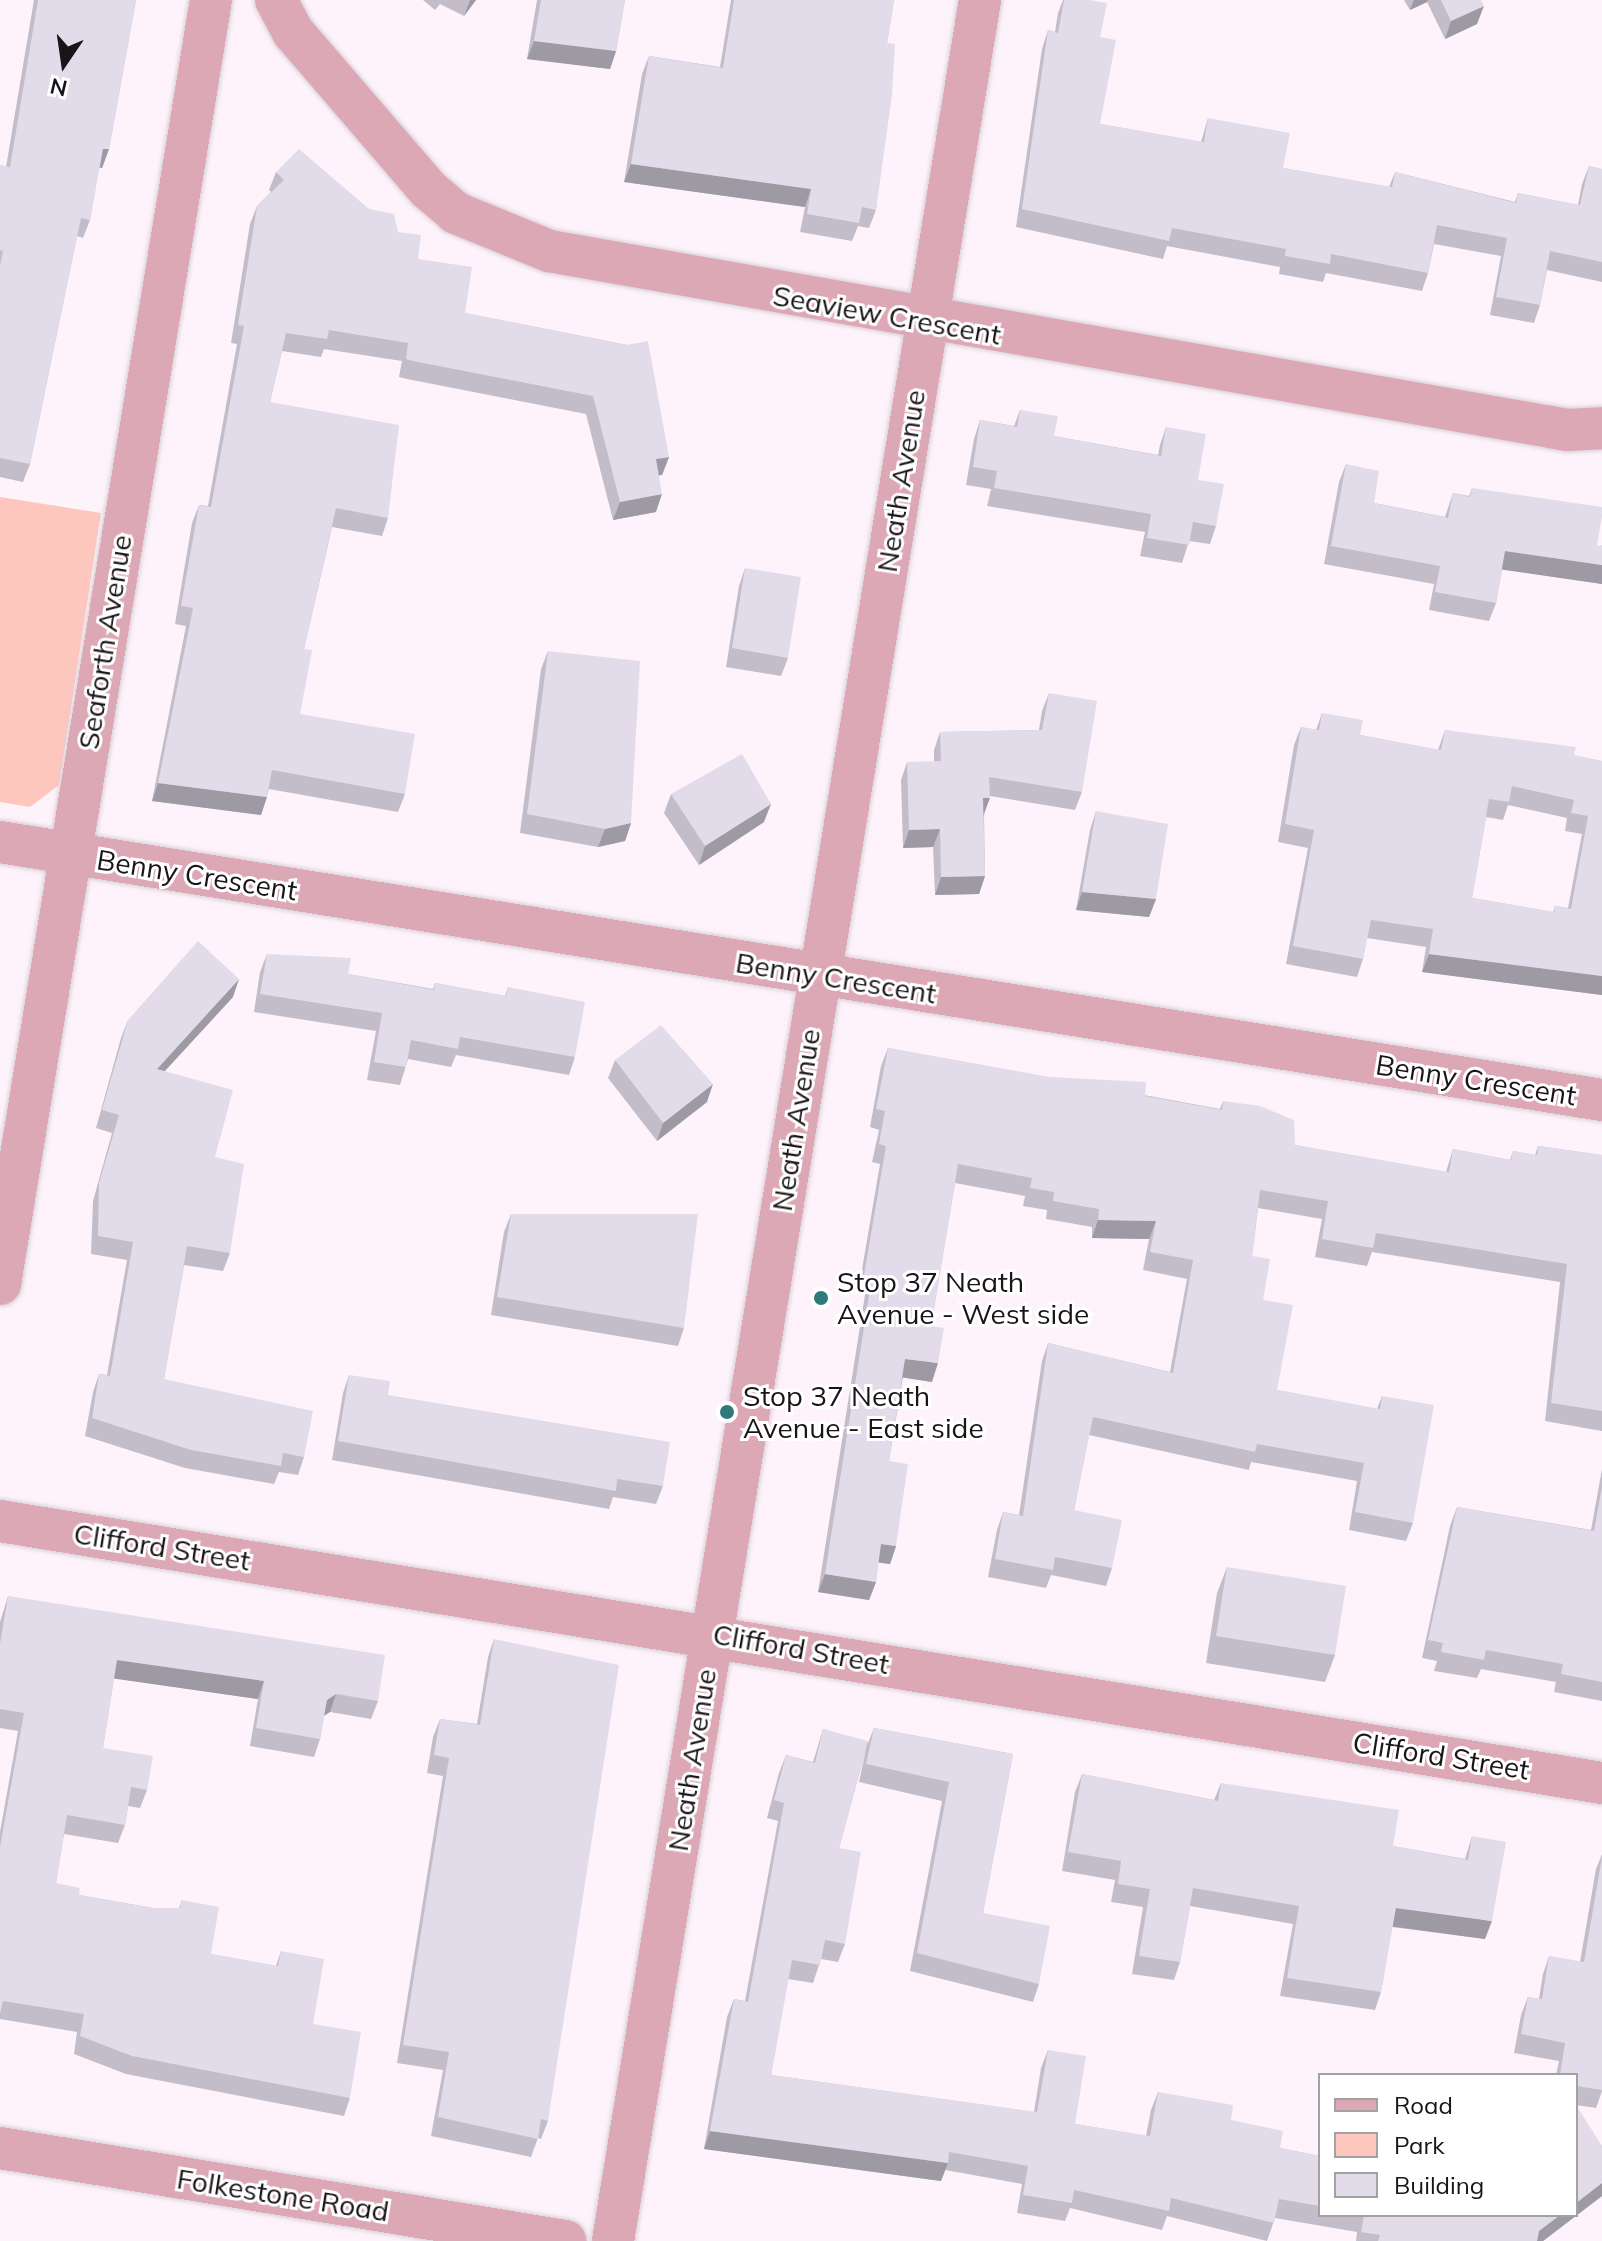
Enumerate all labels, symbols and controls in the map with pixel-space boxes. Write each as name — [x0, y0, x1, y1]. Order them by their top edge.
north arrow — [24, 24, 104, 104]
text: N — [47, 72, 70, 103]
street label: Seaview Crescent — [770, 278, 1004, 352]
street label: Neath Avenue — [870, 388, 932, 574]
street label: Seaforth Avenue — [71, 532, 139, 752]
street label: Benny Crescent — [94, 843, 300, 907]
street label: Benny Crescent — [733, 946, 939, 1010]
street label: Neath Avenue — [765, 1027, 827, 1213]
street label: Benny Crescent — [1373, 1048, 1579, 1112]
place label: Stop 37 Neath Avenue - West side — [837, 1265, 1089, 1331]
marker: Stop 37 Neath Avenue - West side — [812, 1289, 830, 1307]
place label: Stop 37 Neath Avenue - East side — [743, 1379, 984, 1445]
marker: Stop 37 Neath Avenue - East side — [718, 1403, 736, 1421]
street label: Clifford Street — [71, 1516, 253, 1578]
street label: Clifford Street — [710, 1617, 892, 1681]
street label: Neath Avenue — [661, 1667, 723, 1853]
street label: Clifford Street — [1350, 1725, 1532, 1787]
legend — [1318, 2073, 1578, 2217]
text: Road — [1394, 2090, 1453, 2120]
text: Park — [1394, 2130, 1445, 2160]
street label: Folkestone Road — [175, 2162, 391, 2228]
text: Building — [1394, 2170, 1484, 2200]

